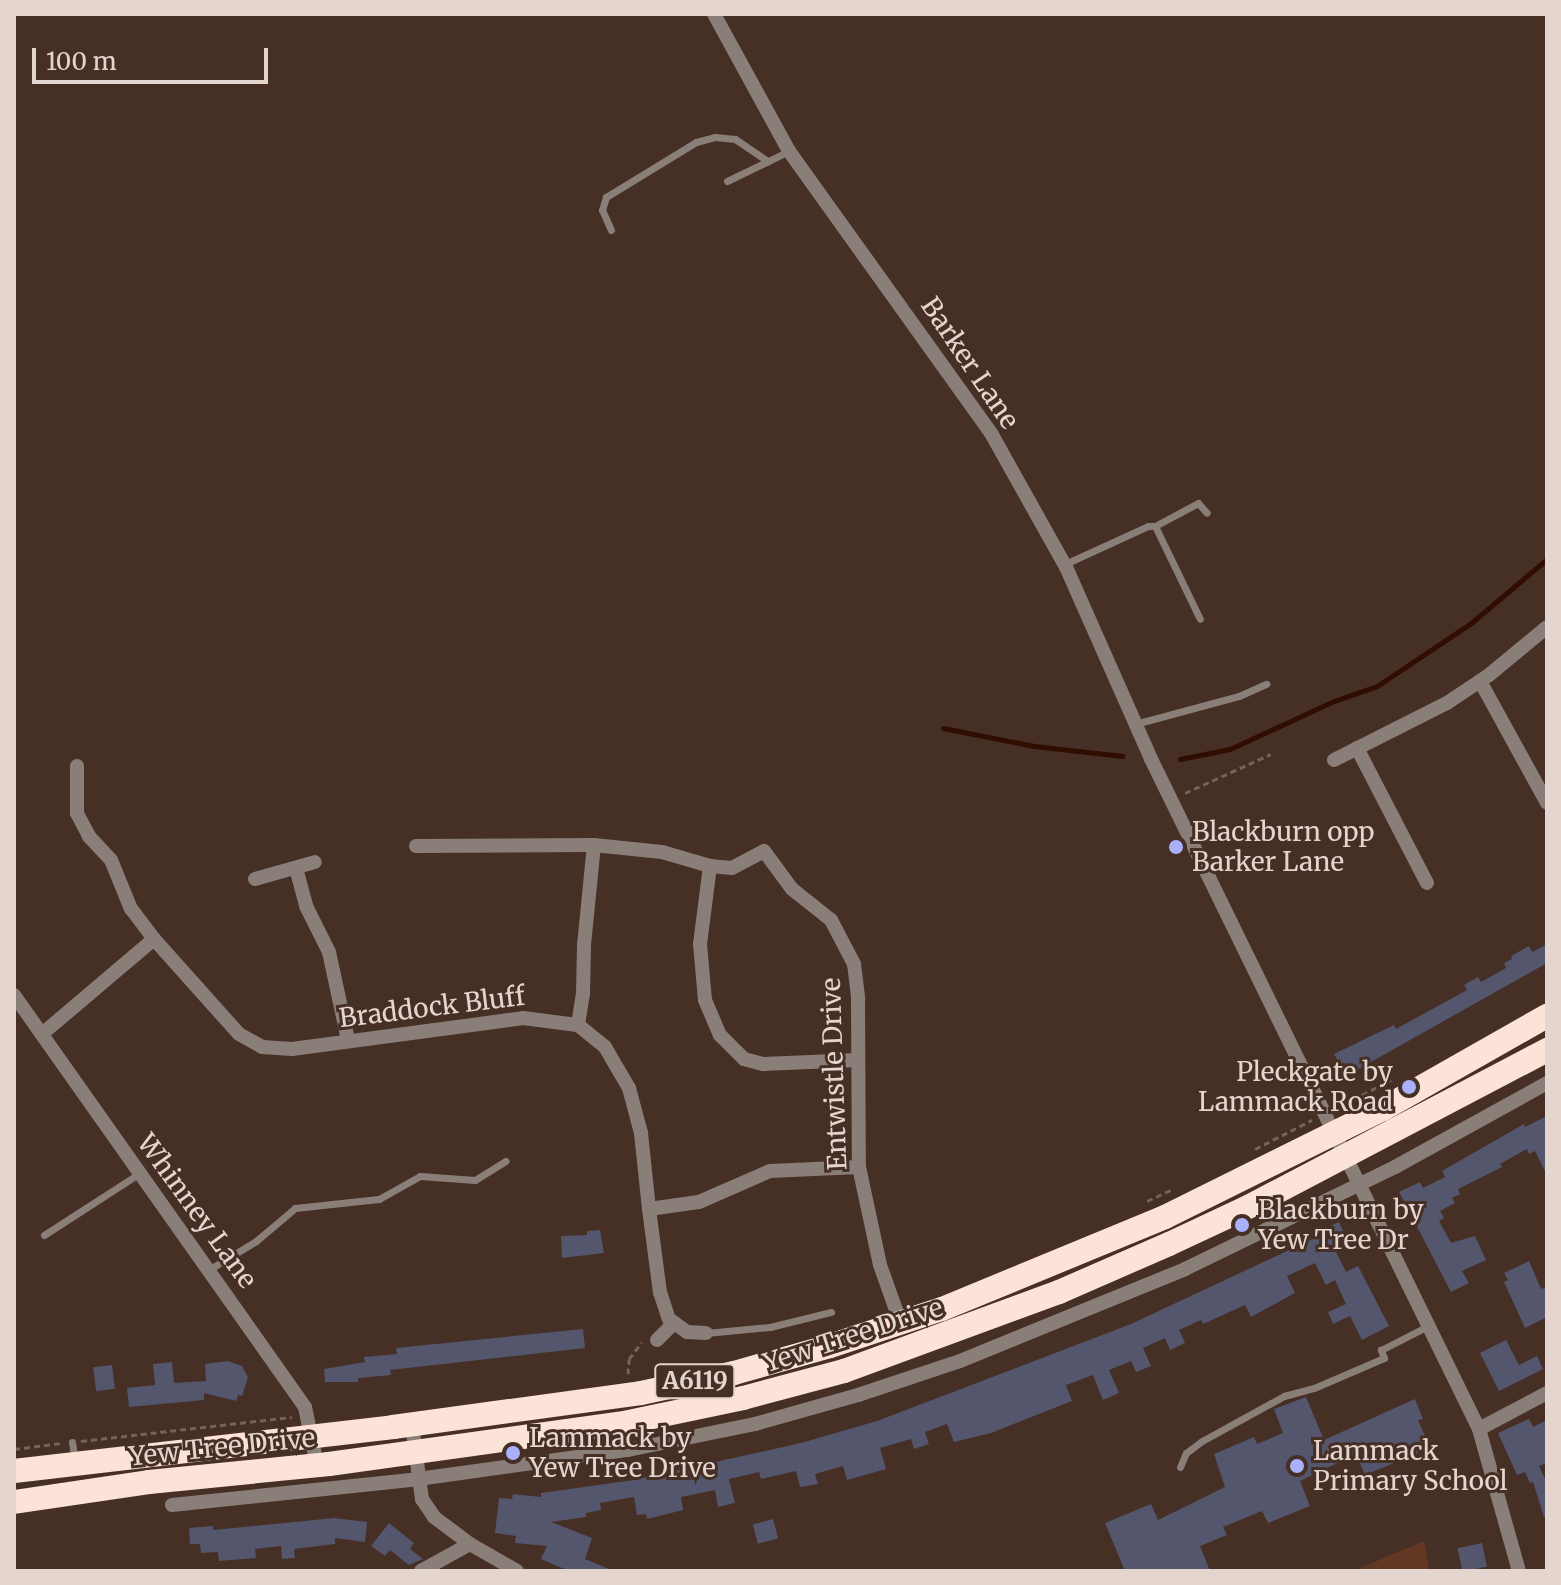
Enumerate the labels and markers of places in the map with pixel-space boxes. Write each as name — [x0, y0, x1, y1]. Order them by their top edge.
place label: Blackburn opp Barker Lane — [1192, 816, 1375, 878]
marker: Blackburn opp Barker Lane — [1167, 838, 1185, 856]
place label: Pleckgate by Lammack Road — [1198, 1056, 1393, 1118]
marker: Pleckgate by Lammack Road — [1400, 1078, 1418, 1096]
place label: Blackburn by Yew Tree Dr — [1258, 1194, 1424, 1256]
marker: Blackburn by Yew Tree Dr — [1233, 1216, 1251, 1234]
place label: Lammack by Yew Tree Drive — [529, 1422, 716, 1484]
place label: Lammack Primary School — [1313, 1435, 1508, 1496]
marker: Lammack by Yew Tree Drive — [504, 1444, 522, 1462]
marker: Lammack Primary School — [1288, 1457, 1306, 1475]

